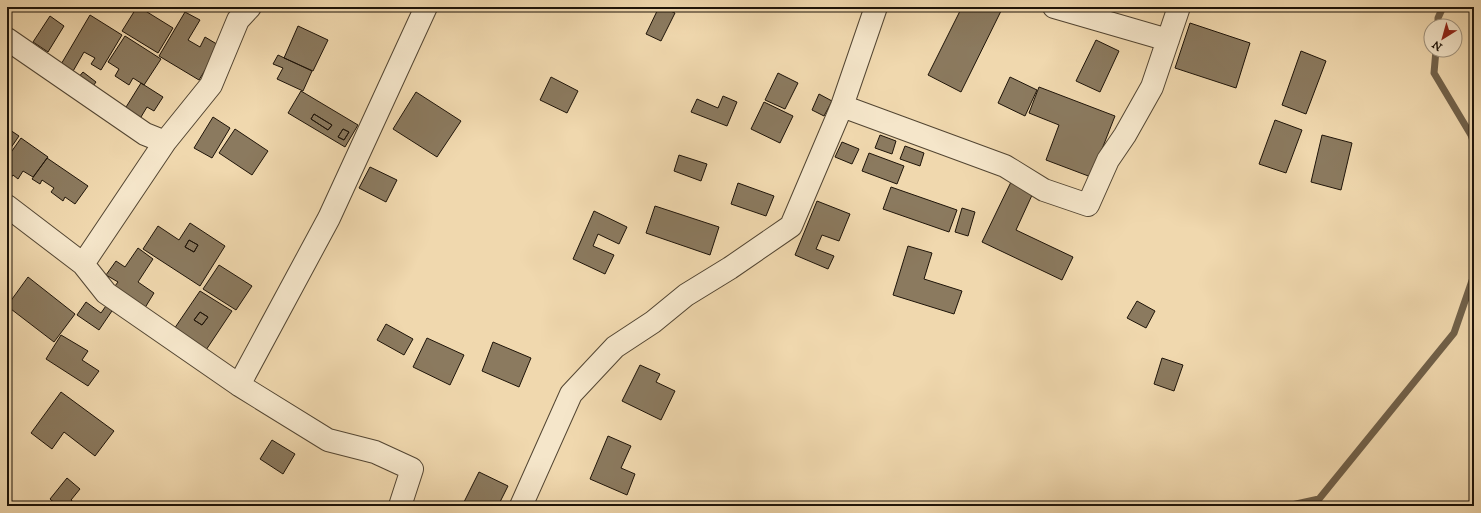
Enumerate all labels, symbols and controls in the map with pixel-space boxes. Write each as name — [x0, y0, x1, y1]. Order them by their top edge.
north arrow — [1423, 18, 1463, 58]
text: N — [1430, 37, 1445, 53]

